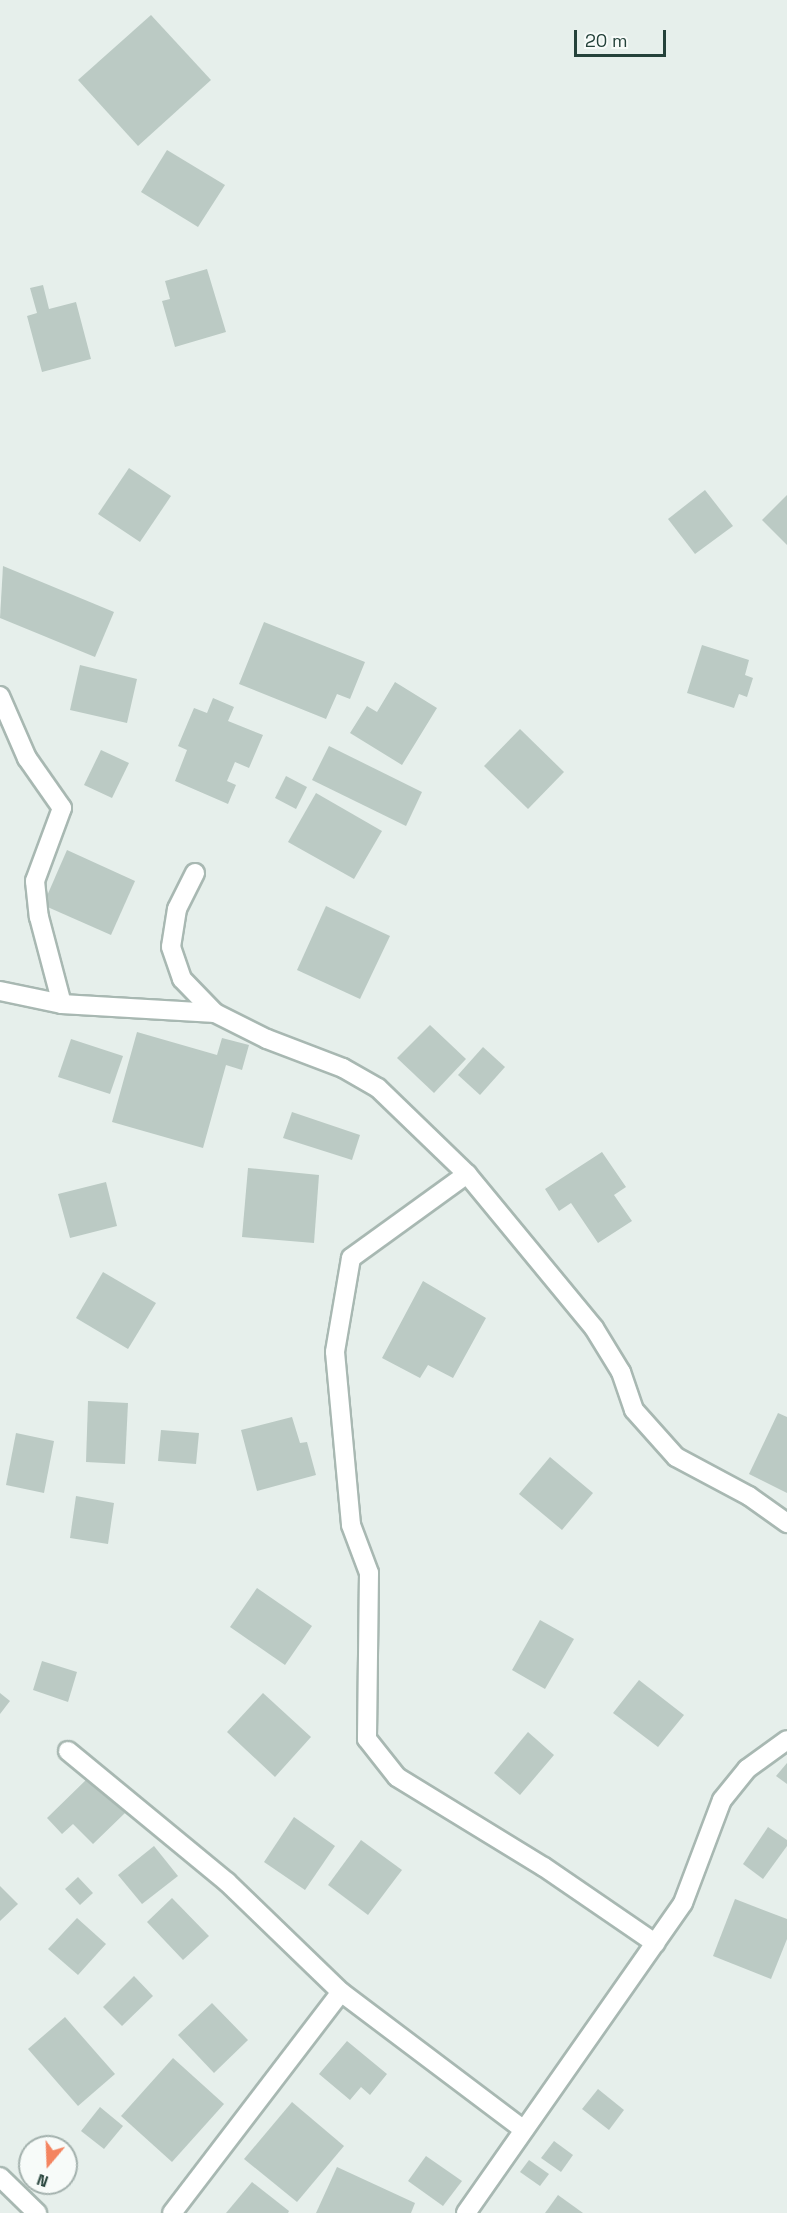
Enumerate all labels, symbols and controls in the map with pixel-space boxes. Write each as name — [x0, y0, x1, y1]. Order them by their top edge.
scale bar — [577, 18, 668, 56]
text: 20 m — [585, 29, 628, 52]
north arrow — [18, 2135, 78, 2195]
text: N — [34, 2169, 51, 2192]

